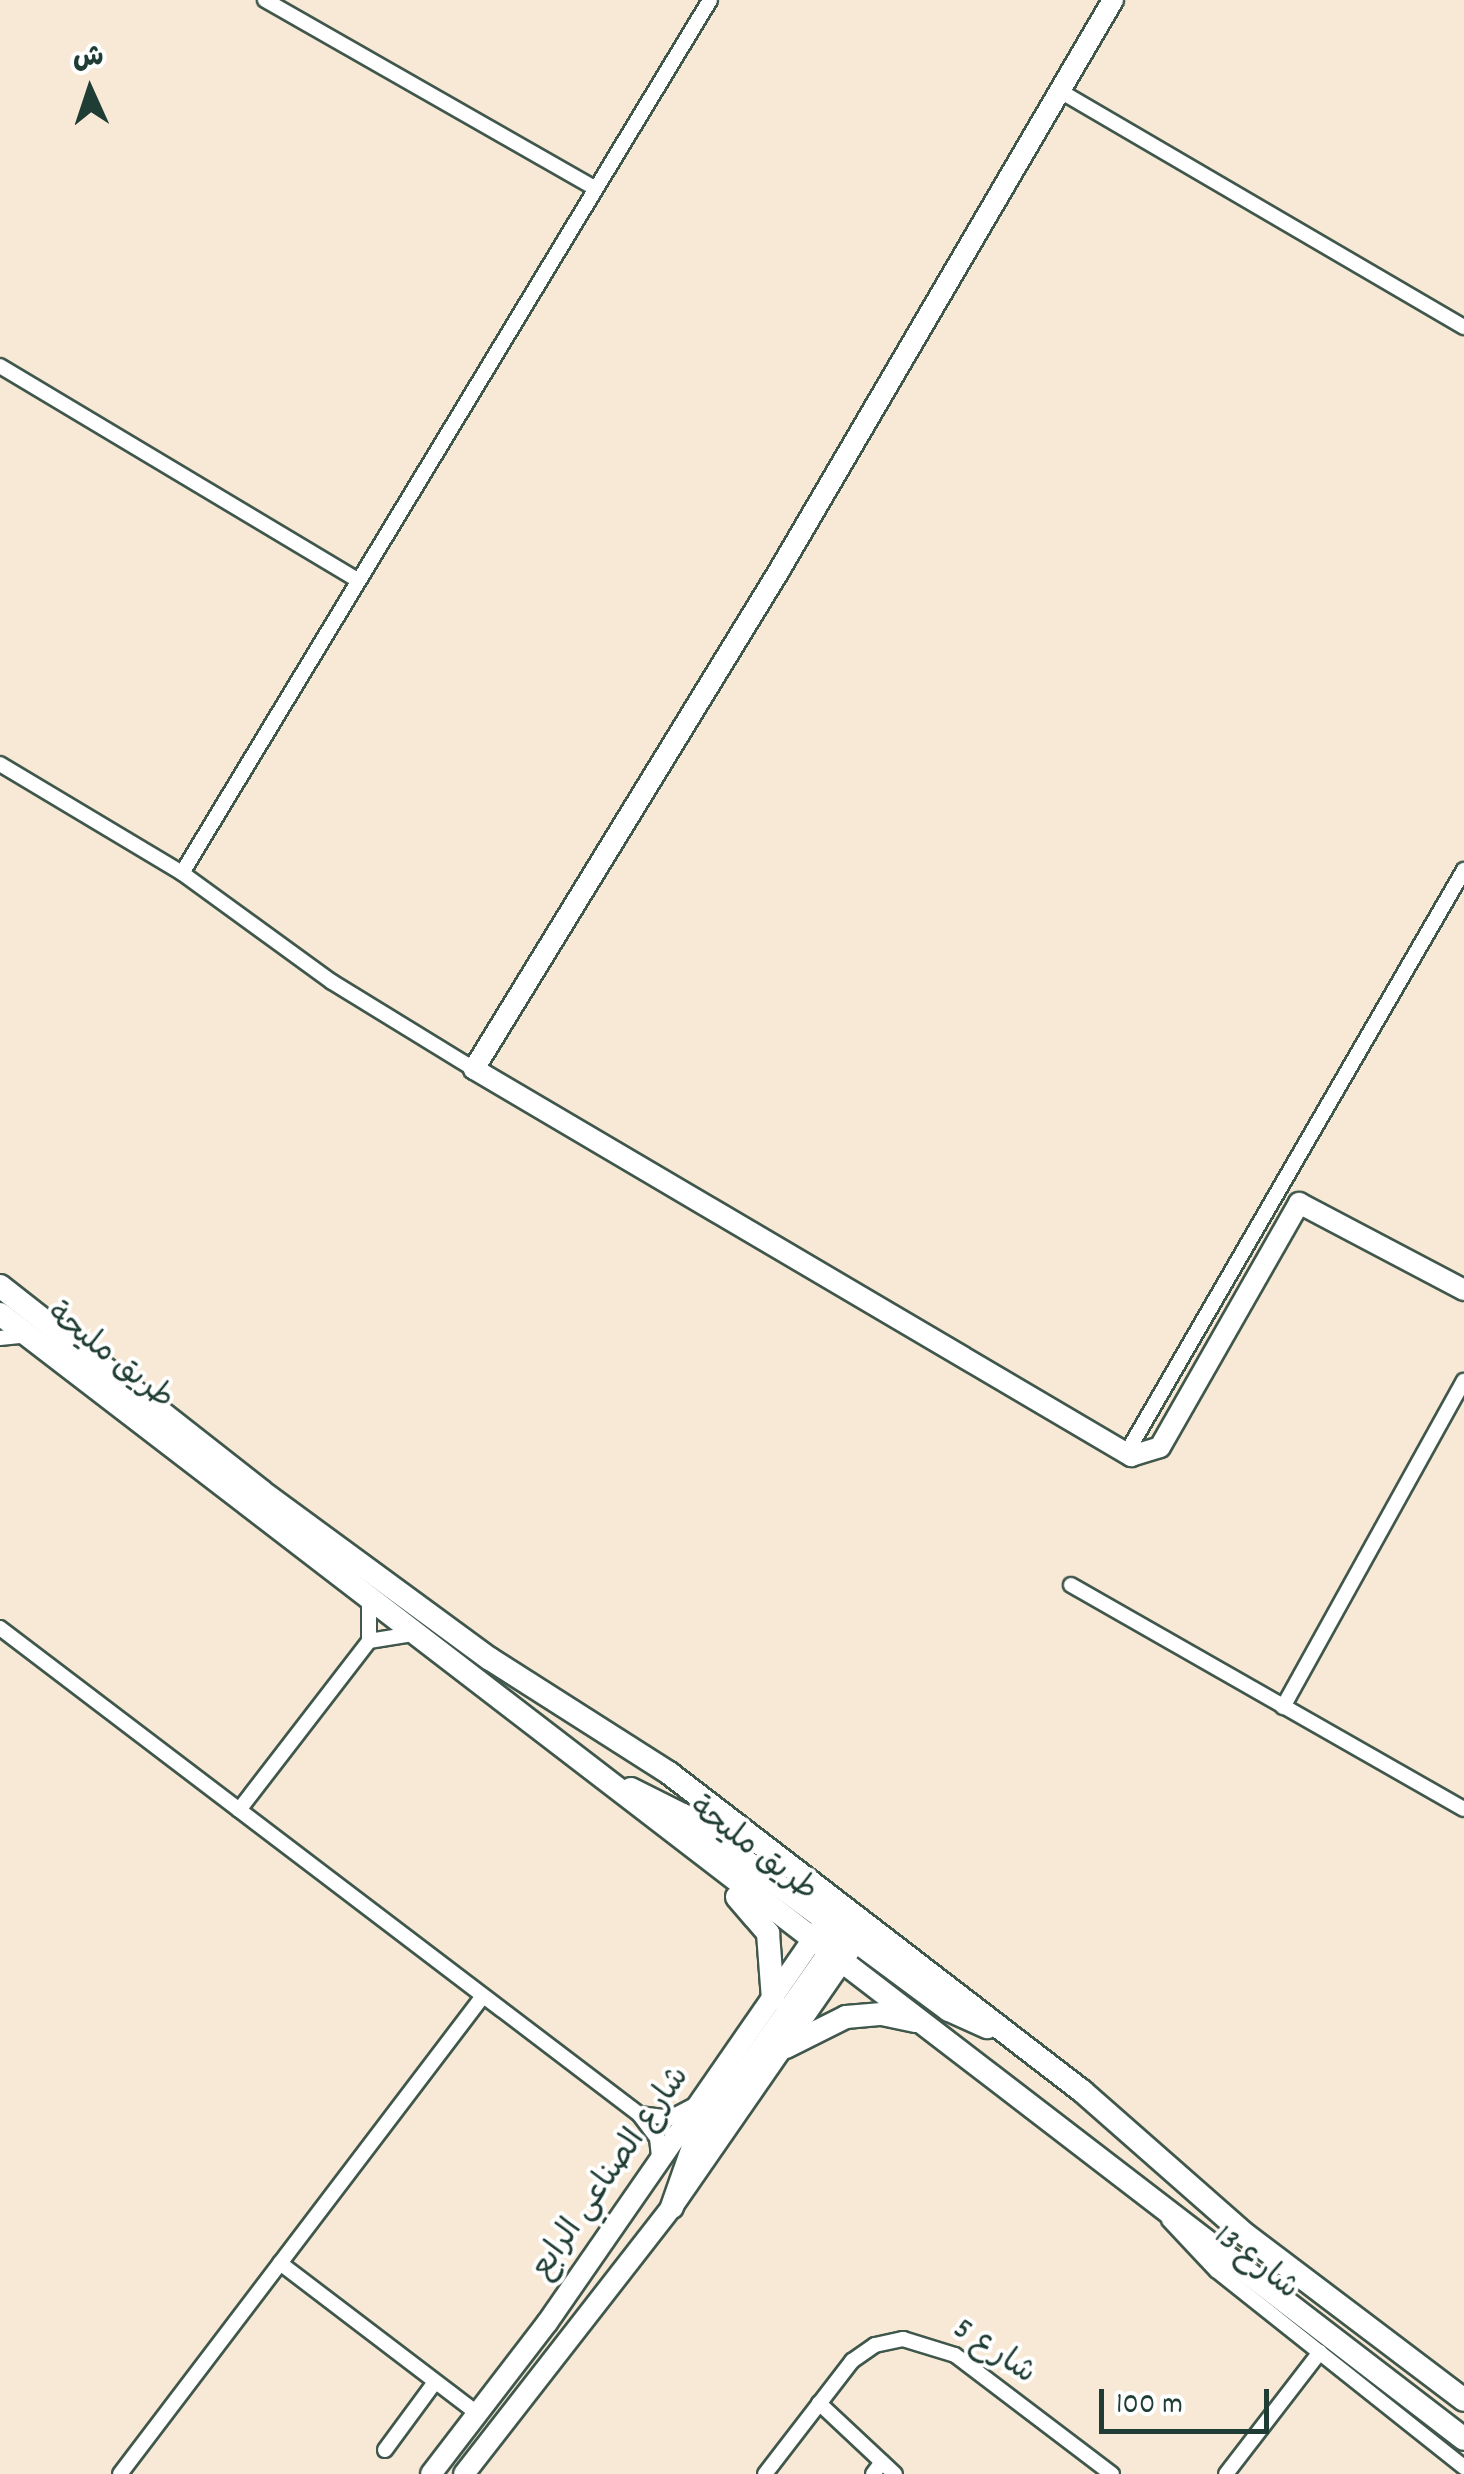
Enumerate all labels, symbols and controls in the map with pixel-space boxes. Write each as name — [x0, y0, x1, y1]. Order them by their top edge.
text: ش — [72, 39, 105, 81]
north arrow — [40, 40, 140, 140]
street label: طريق مليحة — [38, 1296, 180, 1420]
street label: طريق مليحة — [680, 1790, 824, 1912]
street label: شارع الصناعي الرابع — [524, 2060, 700, 2288]
street label: شارع 13 — [1205, 2218, 1305, 2310]
street label: شارع 5 — [944, 2312, 1042, 2394]
scale bar — [1104, 2369, 1274, 2431]
text: 100 m — [1116, 2385, 1183, 2428]

